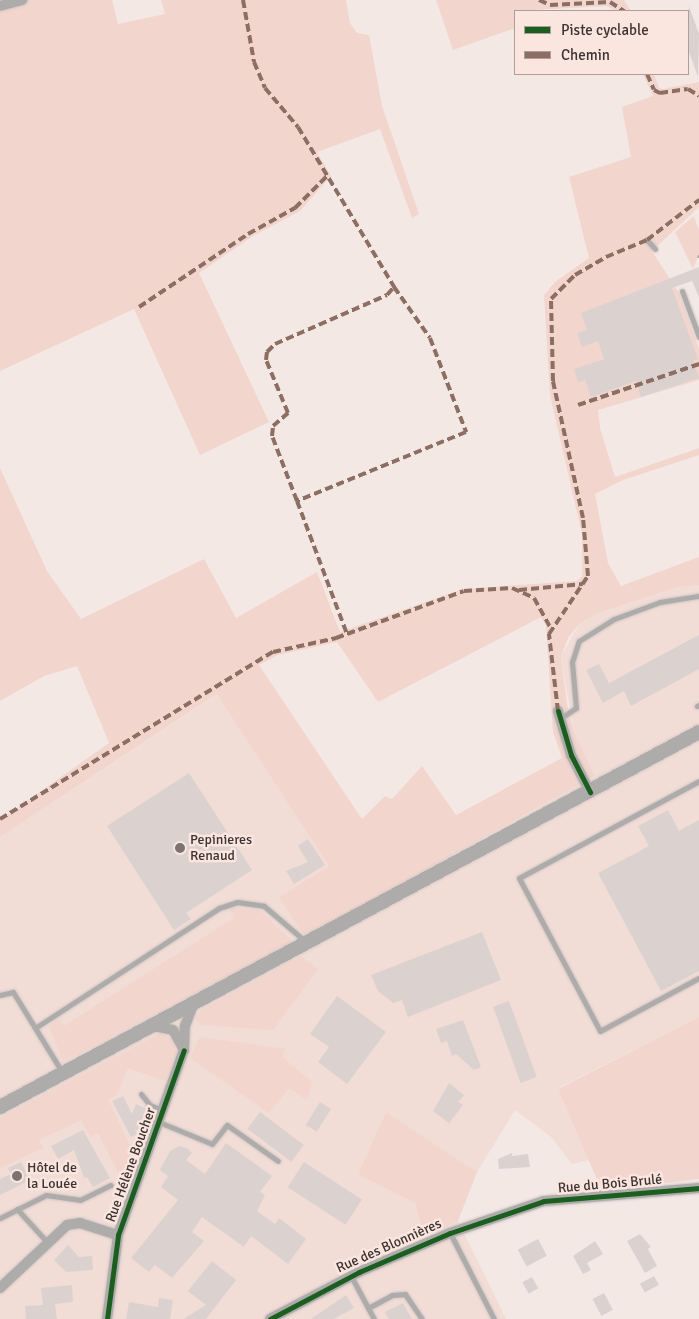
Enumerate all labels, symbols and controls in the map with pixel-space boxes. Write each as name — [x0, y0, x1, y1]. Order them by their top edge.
legend — [514, 10, 689, 75]
text: Piste cyclable — [561, 21, 649, 39]
text: Chemin — [561, 46, 610, 64]
place label: Pepinieres Renaud — [190, 832, 252, 864]
marker: Pepinieres Renaud — [174, 842, 186, 854]
street label: Rue Hélène Boucher — [102, 1105, 160, 1225]
place label: Hôtel de la Louée — [27, 1160, 77, 1192]
marker: Hôtel de la Louée — [11, 1170, 23, 1182]
street label: Rue du Bois Brulé — [557, 1171, 663, 1197]
street label: Rue des Blonnières — [334, 1215, 444, 1277]

